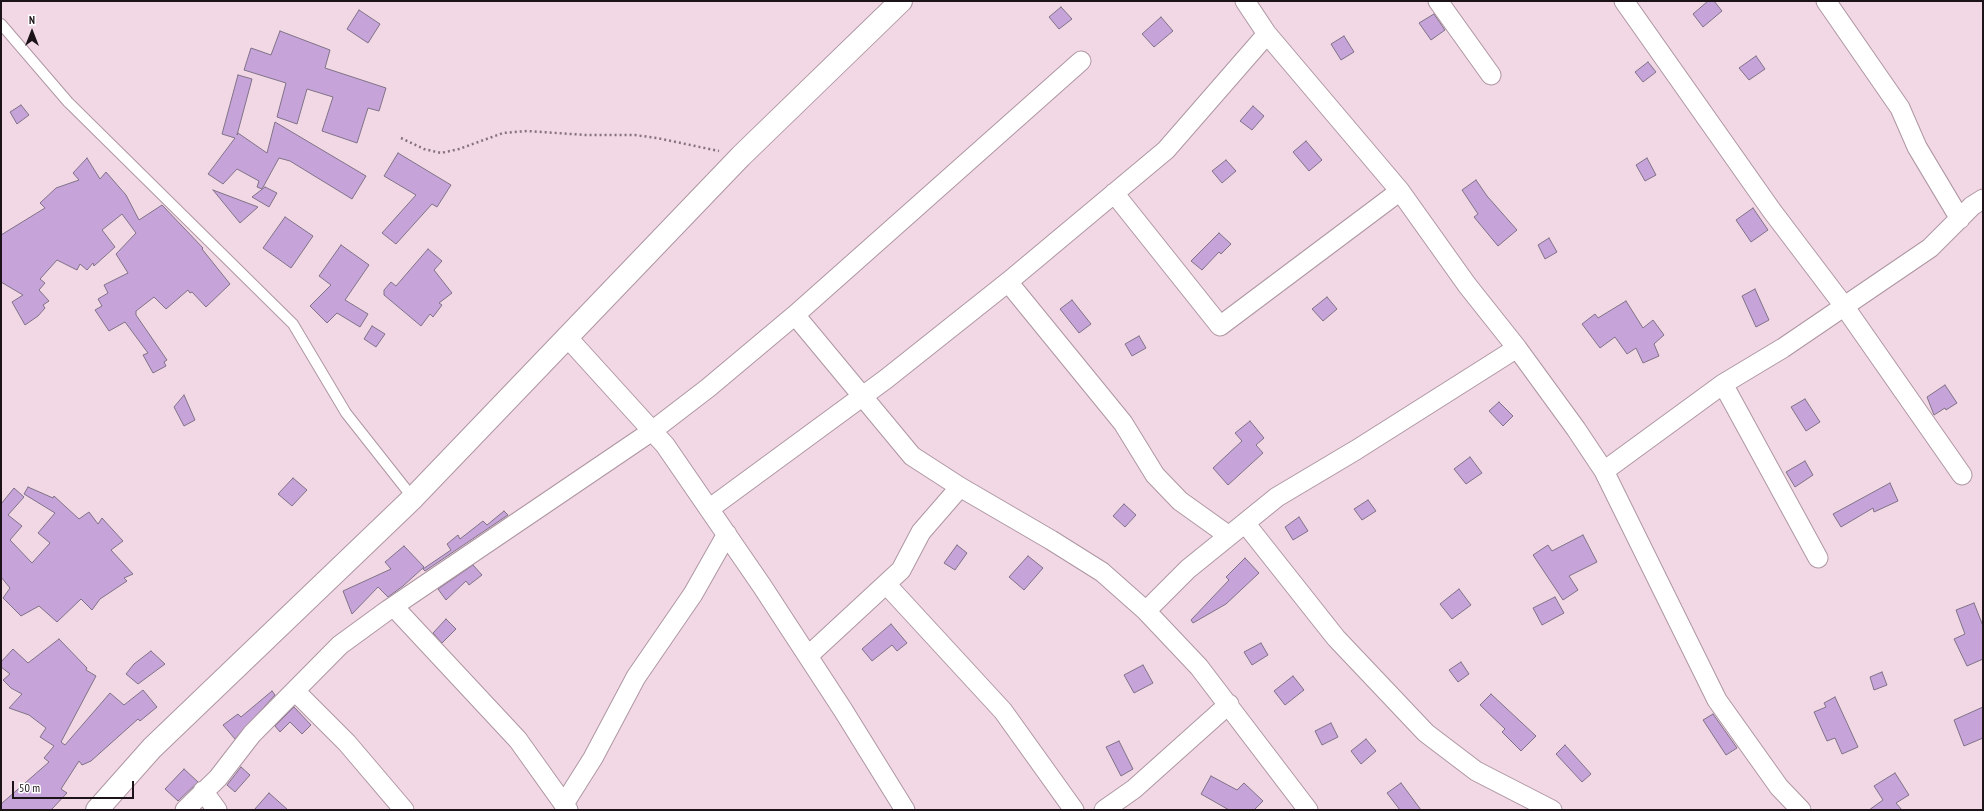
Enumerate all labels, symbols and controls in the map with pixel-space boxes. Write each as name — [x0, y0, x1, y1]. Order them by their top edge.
north arrow — [12, 12, 52, 52]
text: N — [29, 13, 35, 27]
scale bar — [14, 773, 136, 799]
text: 50 m — [19, 780, 40, 795]

